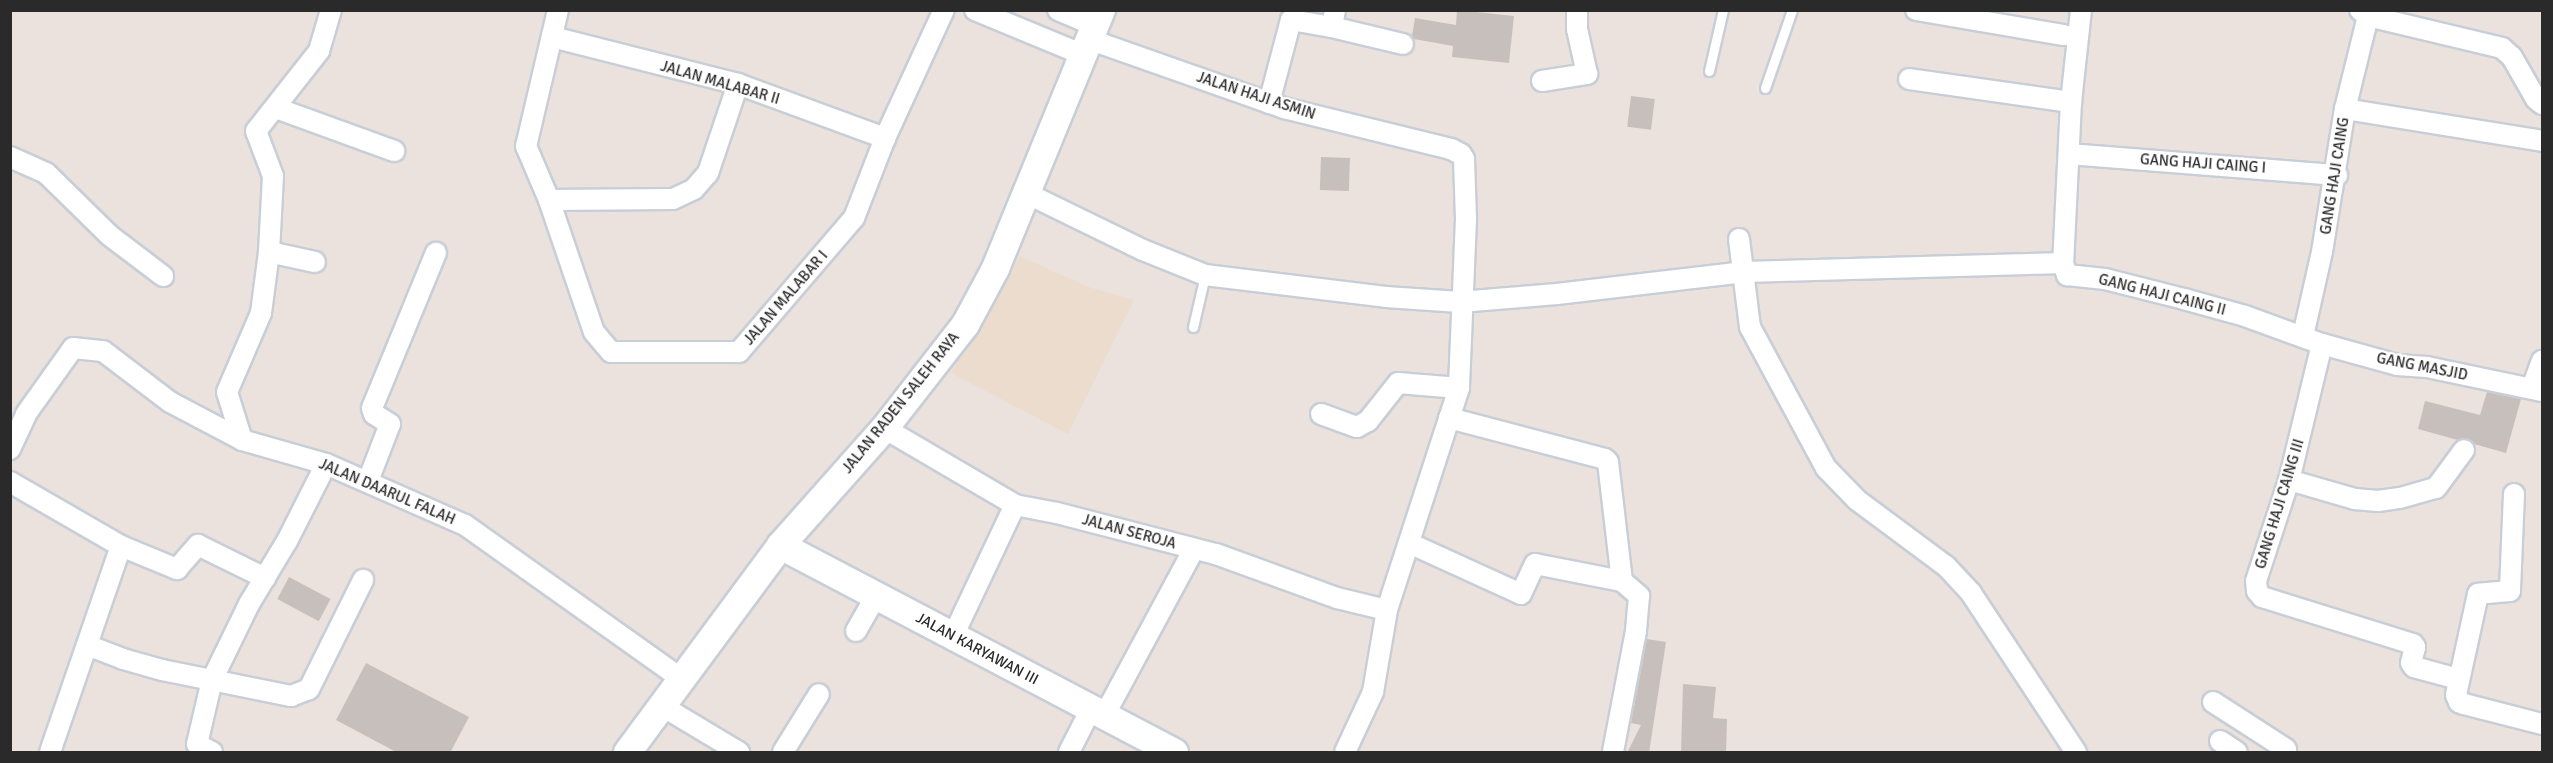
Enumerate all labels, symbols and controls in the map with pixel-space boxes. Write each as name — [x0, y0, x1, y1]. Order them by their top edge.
street label: JALAN MALABAR II — [658, 57, 782, 109]
street label: JALAN HAJI ASMIN — [1194, 68, 1318, 124]
street label: GANG HAJI CAING — [2317, 116, 2353, 236]
street label: GANG HAJI CAING I — [2139, 151, 2267, 177]
street label: JALAN MALABAR I — [740, 247, 832, 349]
street label: GANG HAJI CAING II — [2096, 270, 2228, 320]
street label: JALAN RADEN SALEH RAYA — [839, 329, 963, 477]
street label: GANG MASJID — [2375, 349, 2469, 385]
street label: GANG HAJI CAING III — [2252, 437, 2308, 571]
street label: JALAN DAARUL FALAH — [316, 455, 458, 529]
street label: JALAN SEROJA — [1080, 511, 1178, 553]
street label: JALAN KARYAWAN III — [913, 609, 1041, 689]

